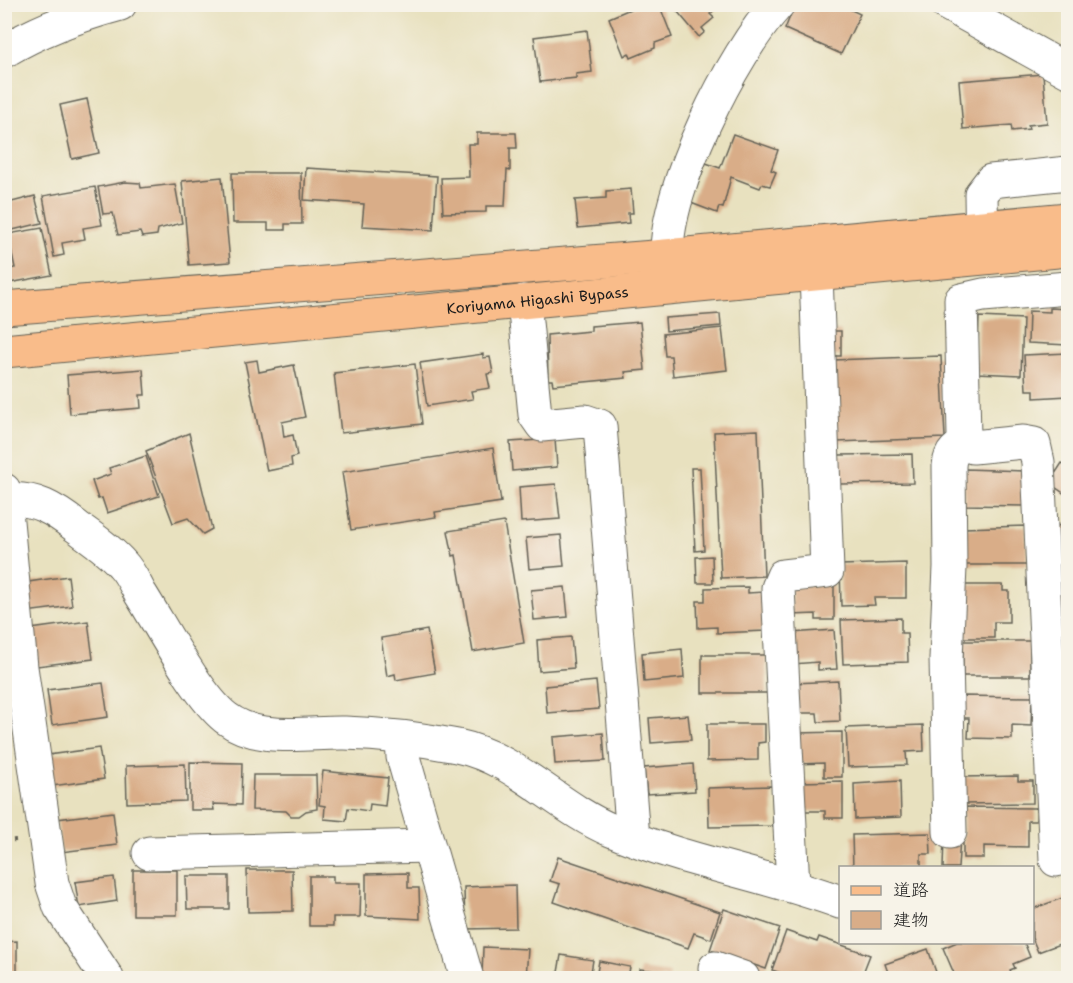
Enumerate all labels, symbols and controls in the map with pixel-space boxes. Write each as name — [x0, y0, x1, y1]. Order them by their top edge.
street label: Koriyama Higashi Bypass — [446, 282, 630, 319]
legend — [839, 866, 1034, 944]
text: 道路 — [893, 878, 929, 902]
text: 建物 — [893, 908, 929, 932]

